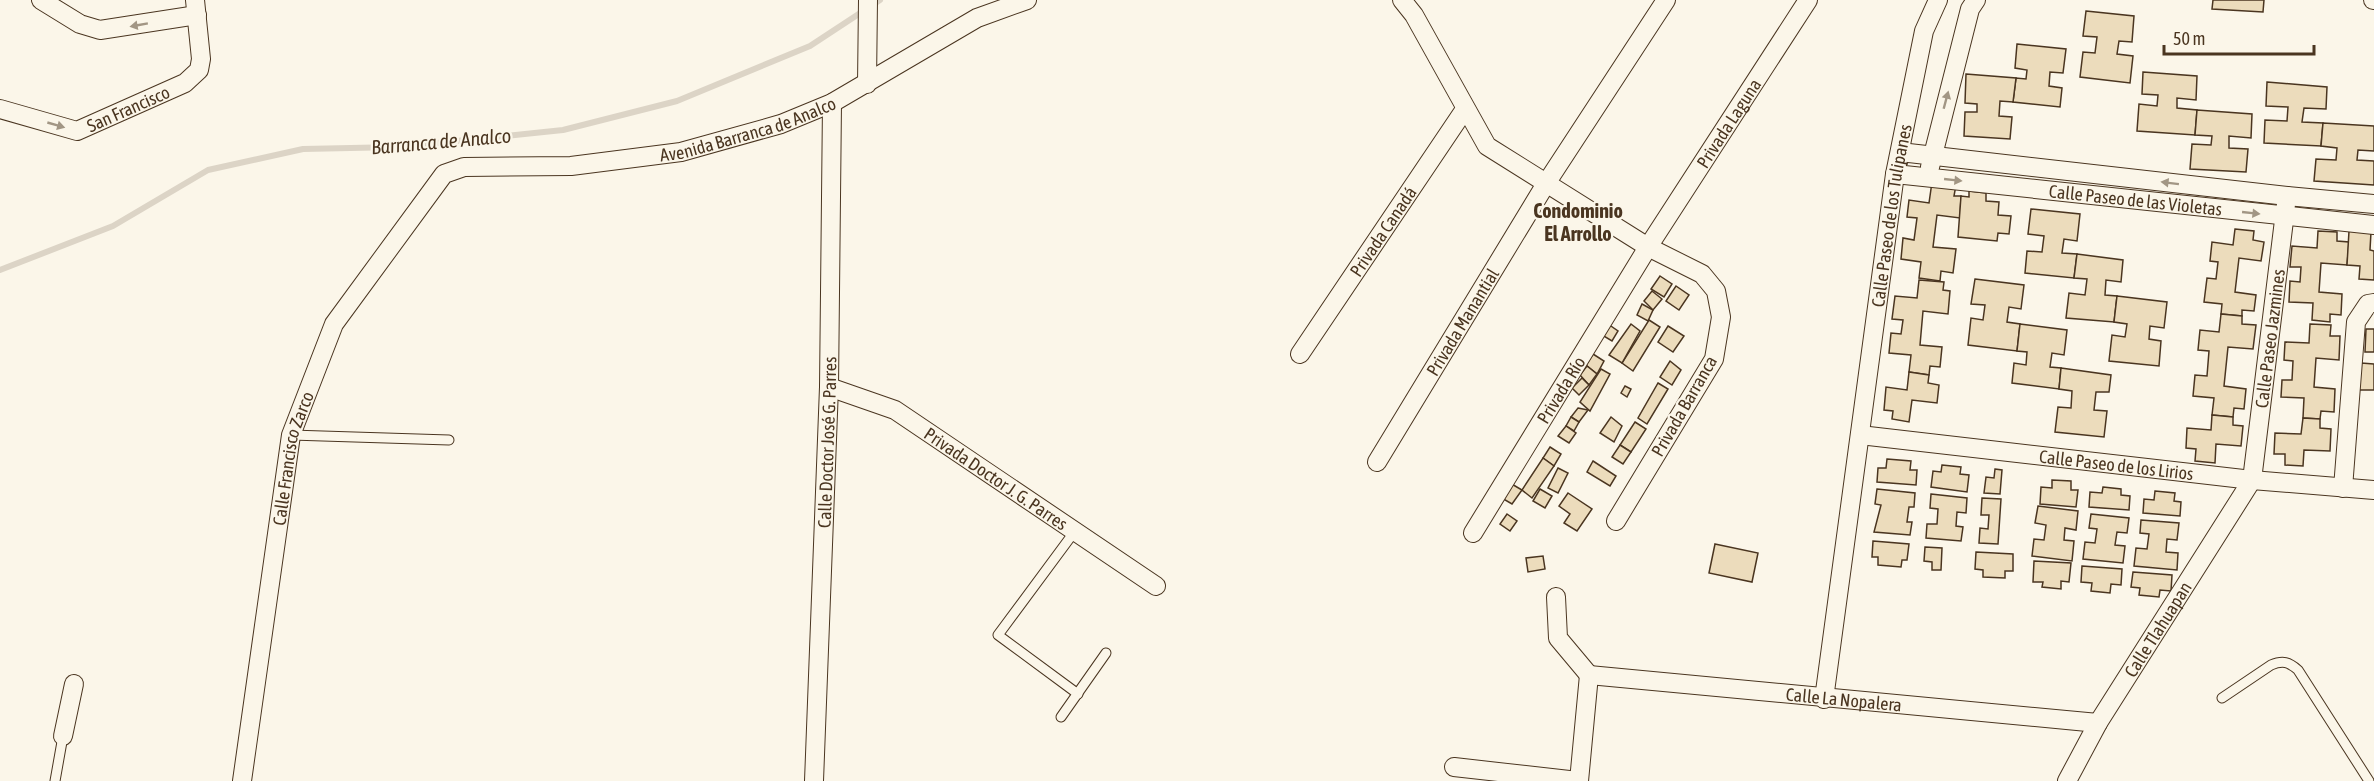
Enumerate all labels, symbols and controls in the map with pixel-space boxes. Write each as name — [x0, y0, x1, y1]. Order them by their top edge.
scale bar — [2164, 18, 2314, 56]
one-way arrow — [130, 21, 149, 30]
text: 50 m — [2173, 28, 2205, 49]
street label: Privada Laguna — [1692, 74, 1765, 172]
street label: San Francisco — [83, 81, 173, 136]
one-way arrow — [1942, 91, 1952, 109]
street label: Avenida Barranca de Analco — [659, 92, 839, 165]
one-way arrow — [47, 121, 65, 130]
street label: Calle Paseo de los Tulipanes — [1867, 122, 1915, 308]
water label: Barranca de Analco — [370, 123, 512, 159]
one-way arrow — [1944, 175, 1963, 185]
one-way arrow — [2160, 178, 2179, 187]
street label: Calle Paseo de las Violetas — [2048, 180, 2223, 219]
street label: Privada Canadá — [1345, 182, 1420, 280]
district label: Condominio El Arrollo — [1533, 199, 1623, 245]
one-way arrow — [2242, 208, 2261, 218]
street label: Privada Manantial — [1421, 264, 1503, 379]
street label: Calle Paseo Jazmines — [2250, 268, 2288, 409]
street label: Privada Río — [1532, 352, 1589, 427]
street label: Privada Barranca — [1647, 352, 1721, 460]
street label: Calle Doctor José G. Parres — [813, 356, 840, 528]
street label: Calle Francisco Zarco — [268, 388, 317, 527]
street label: Privada Doctor J. G. Parres — [921, 423, 1072, 534]
street label: Calle Paseo de los Lirios — [2038, 445, 2195, 484]
street label: Calle Tlahuapan — [2120, 578, 2196, 681]
street label: Calle La Nopalera — [1785, 683, 1903, 715]

